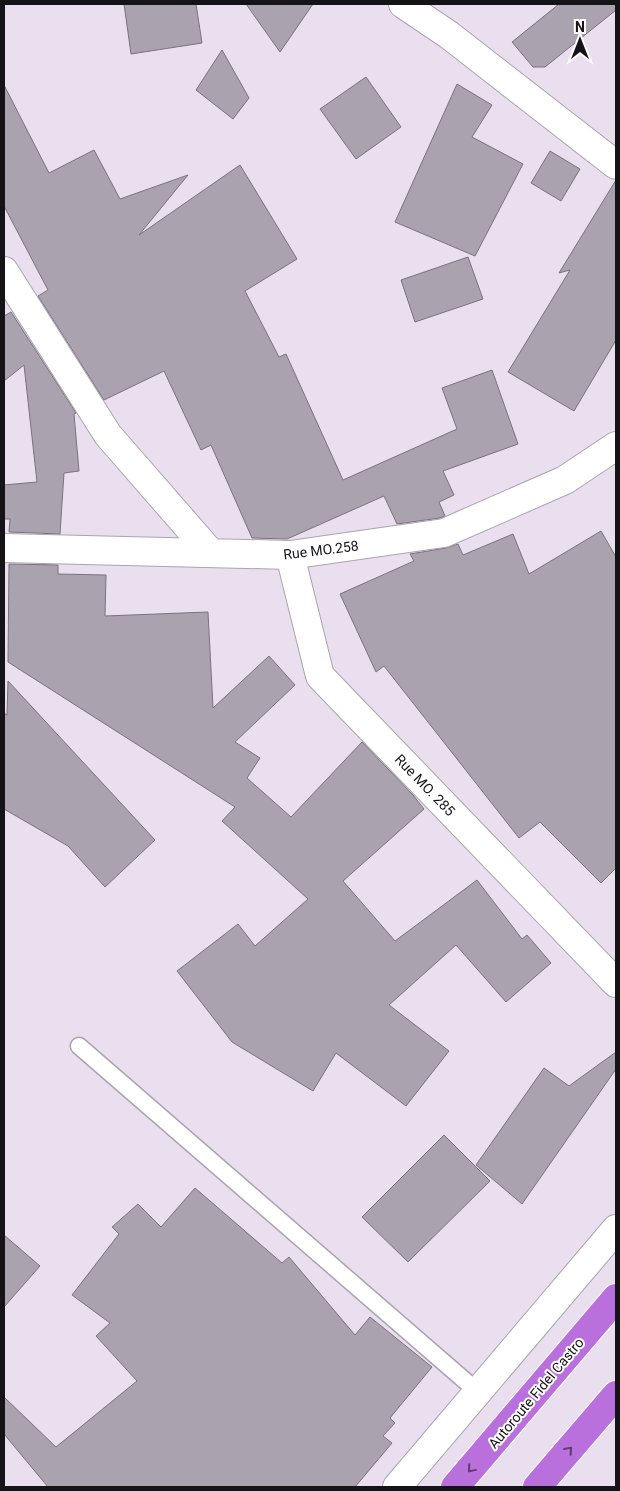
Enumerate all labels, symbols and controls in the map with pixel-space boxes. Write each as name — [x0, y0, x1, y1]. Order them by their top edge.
north arrow — [555, 15, 605, 65]
text: N — [575, 19, 585, 35]
street label: Rue MO.258 — [282, 537, 360, 563]
street label: Rue MO. 285 — [392, 751, 458, 819]
street label: Autoroute Fidel Castro — [485, 1334, 587, 1452]
one-way arrow — [563, 1447, 572, 1456]
one-way arrow — [468, 1463, 477, 1472]

